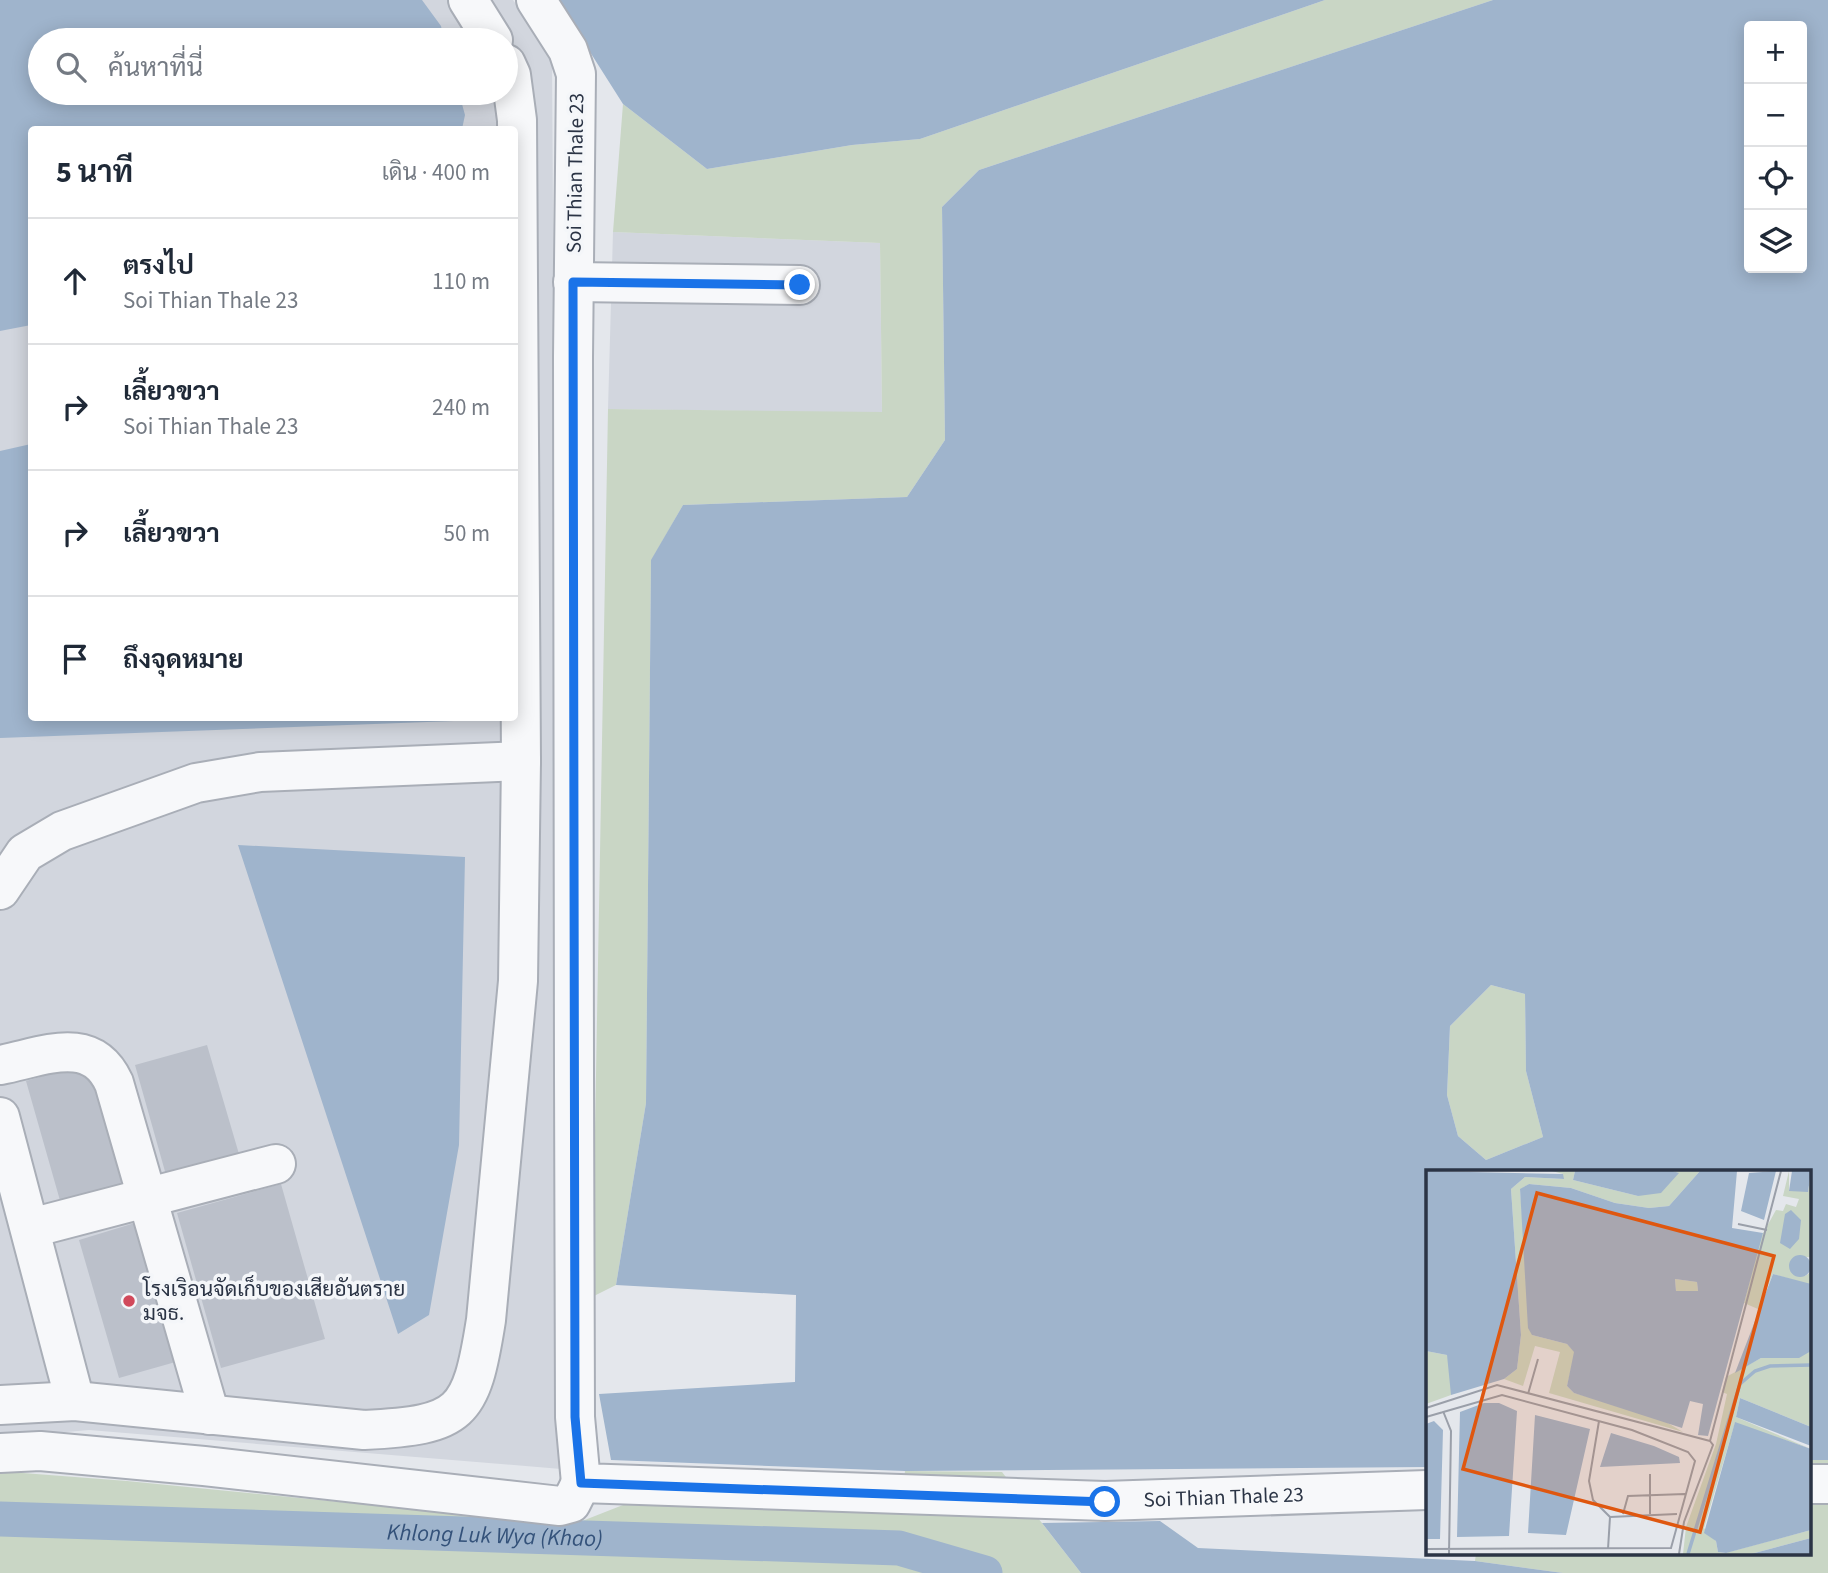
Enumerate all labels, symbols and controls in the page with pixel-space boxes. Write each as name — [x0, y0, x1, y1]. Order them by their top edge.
map controls — [1744, 21, 1807, 273]
button: + — [1744, 21, 1807, 84]
search box — [28, 28, 518, 105]
icon: search — [52, 48, 90, 86]
text: ค้นหาที่นี่ — [108, 49, 203, 86]
button: − — [1744, 84, 1807, 147]
street label: Soi Thian Thale 23 — [559, 93, 591, 253]
button: locate — [1744, 147, 1807, 210]
text: 5 นาที — [56, 151, 133, 194]
text: เดิน · 400 m — [382, 156, 490, 189]
button: layers — [1744, 210, 1807, 273]
text: ตรงไป — [123, 247, 194, 284]
icon: ahead — [56, 262, 94, 300]
text: 110 m — [432, 265, 490, 298]
route end — [784, 269, 815, 300]
text: Soi Thian Thale 23 — [123, 284, 298, 317]
text: เลี้ยวขวา — [123, 373, 220, 410]
icon: right — [56, 388, 94, 426]
text: 240 m — [432, 391, 490, 424]
text: Soi Thian Thale 23 — [123, 410, 298, 443]
icon: right — [56, 514, 94, 552]
text: เลี้ยวขวา — [123, 515, 220, 552]
text: 50 m — [443, 517, 490, 550]
icon: arrive — [56, 640, 94, 678]
text: ถึงจุดหมาย — [123, 641, 244, 678]
inset map — [1426, 1170, 1811, 1556]
place label: โรงเริอนจัดเก็บของเสียอันตราย มจธ. — [142, 1274, 405, 1328]
marker: โรงเริอนจัดเก็บของเสียอันตราย มจธ. — [121, 1293, 137, 1309]
street label: Soi Thian Thale 23 — [1143, 1479, 1304, 1515]
route start — [1089, 1486, 1120, 1517]
water label: Khlong Luk Wya (Khao) — [386, 1515, 603, 1555]

